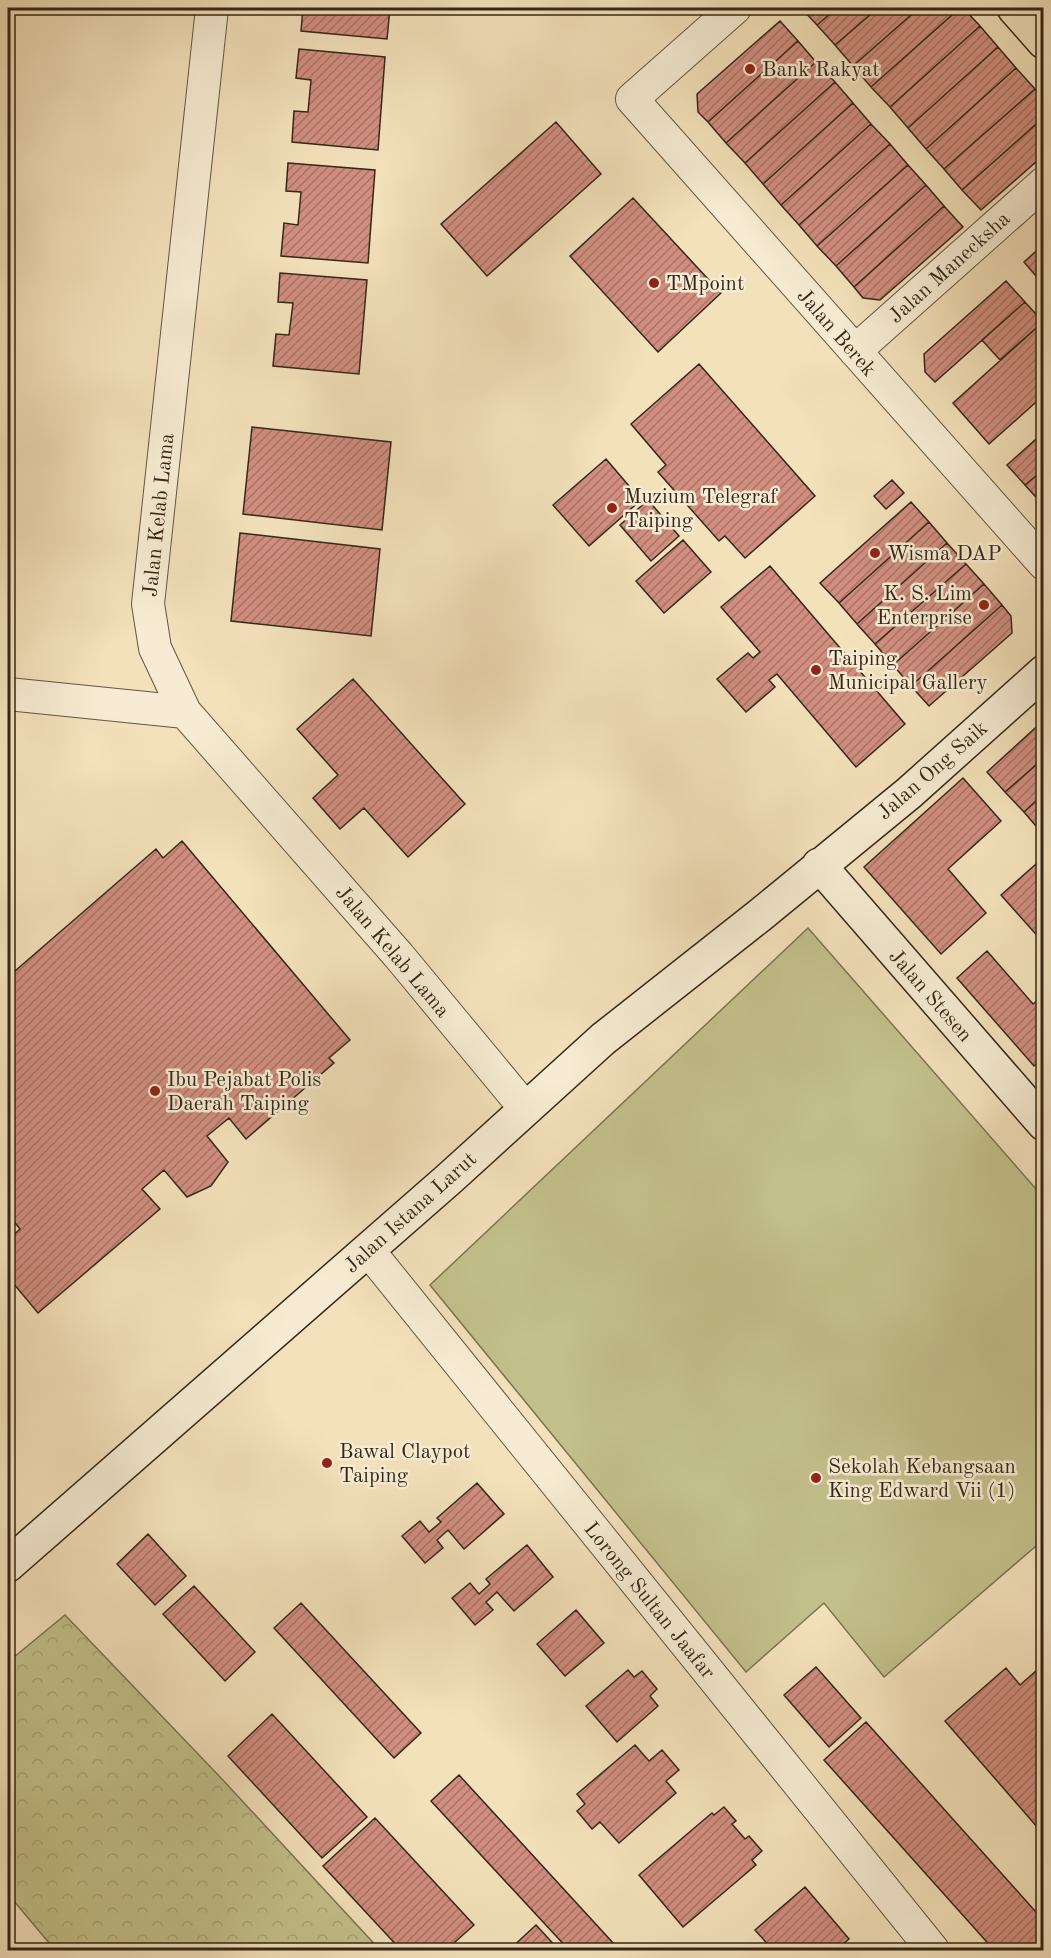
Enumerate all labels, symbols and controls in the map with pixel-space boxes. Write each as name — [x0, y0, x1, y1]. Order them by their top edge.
place label: Bank Rakyat — [762, 60, 880, 81]
marker: Bank Rakyat — [743, 62, 757, 76]
street label: Jalan Manecksha — [885, 208, 1015, 328]
place label: TMpoint — [666, 274, 744, 295]
marker: TMpoint — [647, 276, 661, 290]
street label: Jalan Berek — [792, 285, 879, 381]
street label: Jalan Kelab Lama — [140, 432, 179, 598]
place label: Muzium Telegraf Taiping — [624, 487, 778, 532]
marker: Muzium Telegraf Taiping — [605, 501, 619, 515]
place label: Wisma DAP — [887, 544, 1002, 565]
marker: Wisma DAP — [868, 546, 882, 560]
place label: K. S. Lim Enterprise — [877, 584, 972, 629]
marker: K. S. Lim Enterprise — [977, 598, 991, 612]
place label: Taiping Municipal Gallery — [828, 649, 988, 694]
marker: Taiping Municipal Gallery — [809, 663, 823, 677]
street label: Jalan Ong Saik — [874, 718, 992, 824]
street label: Jalan Kelab Lama — [331, 882, 453, 1022]
street label: Jalan Stesen — [884, 946, 976, 1046]
place label: Ibu Pejabat Polis Daerah Taiping — [167, 1070, 321, 1115]
marker: Ibu Pejabat Polis Daerah Taiping — [148, 1084, 162, 1098]
street label: Jalan Istana Larut — [341, 1149, 481, 1278]
place label: Bawal Claypot Taiping — [339, 1442, 470, 1487]
marker: Bawal Claypot Taiping — [320, 1456, 334, 1470]
place label: Sekolah Kebangsaan King Edward Vii (1) — [828, 1457, 1016, 1502]
marker: Sekolah Kebangsaan King Edward Vii (1) — [809, 1471, 823, 1485]
street label: Lorong Sultan Jaafar — [579, 1519, 719, 1684]

